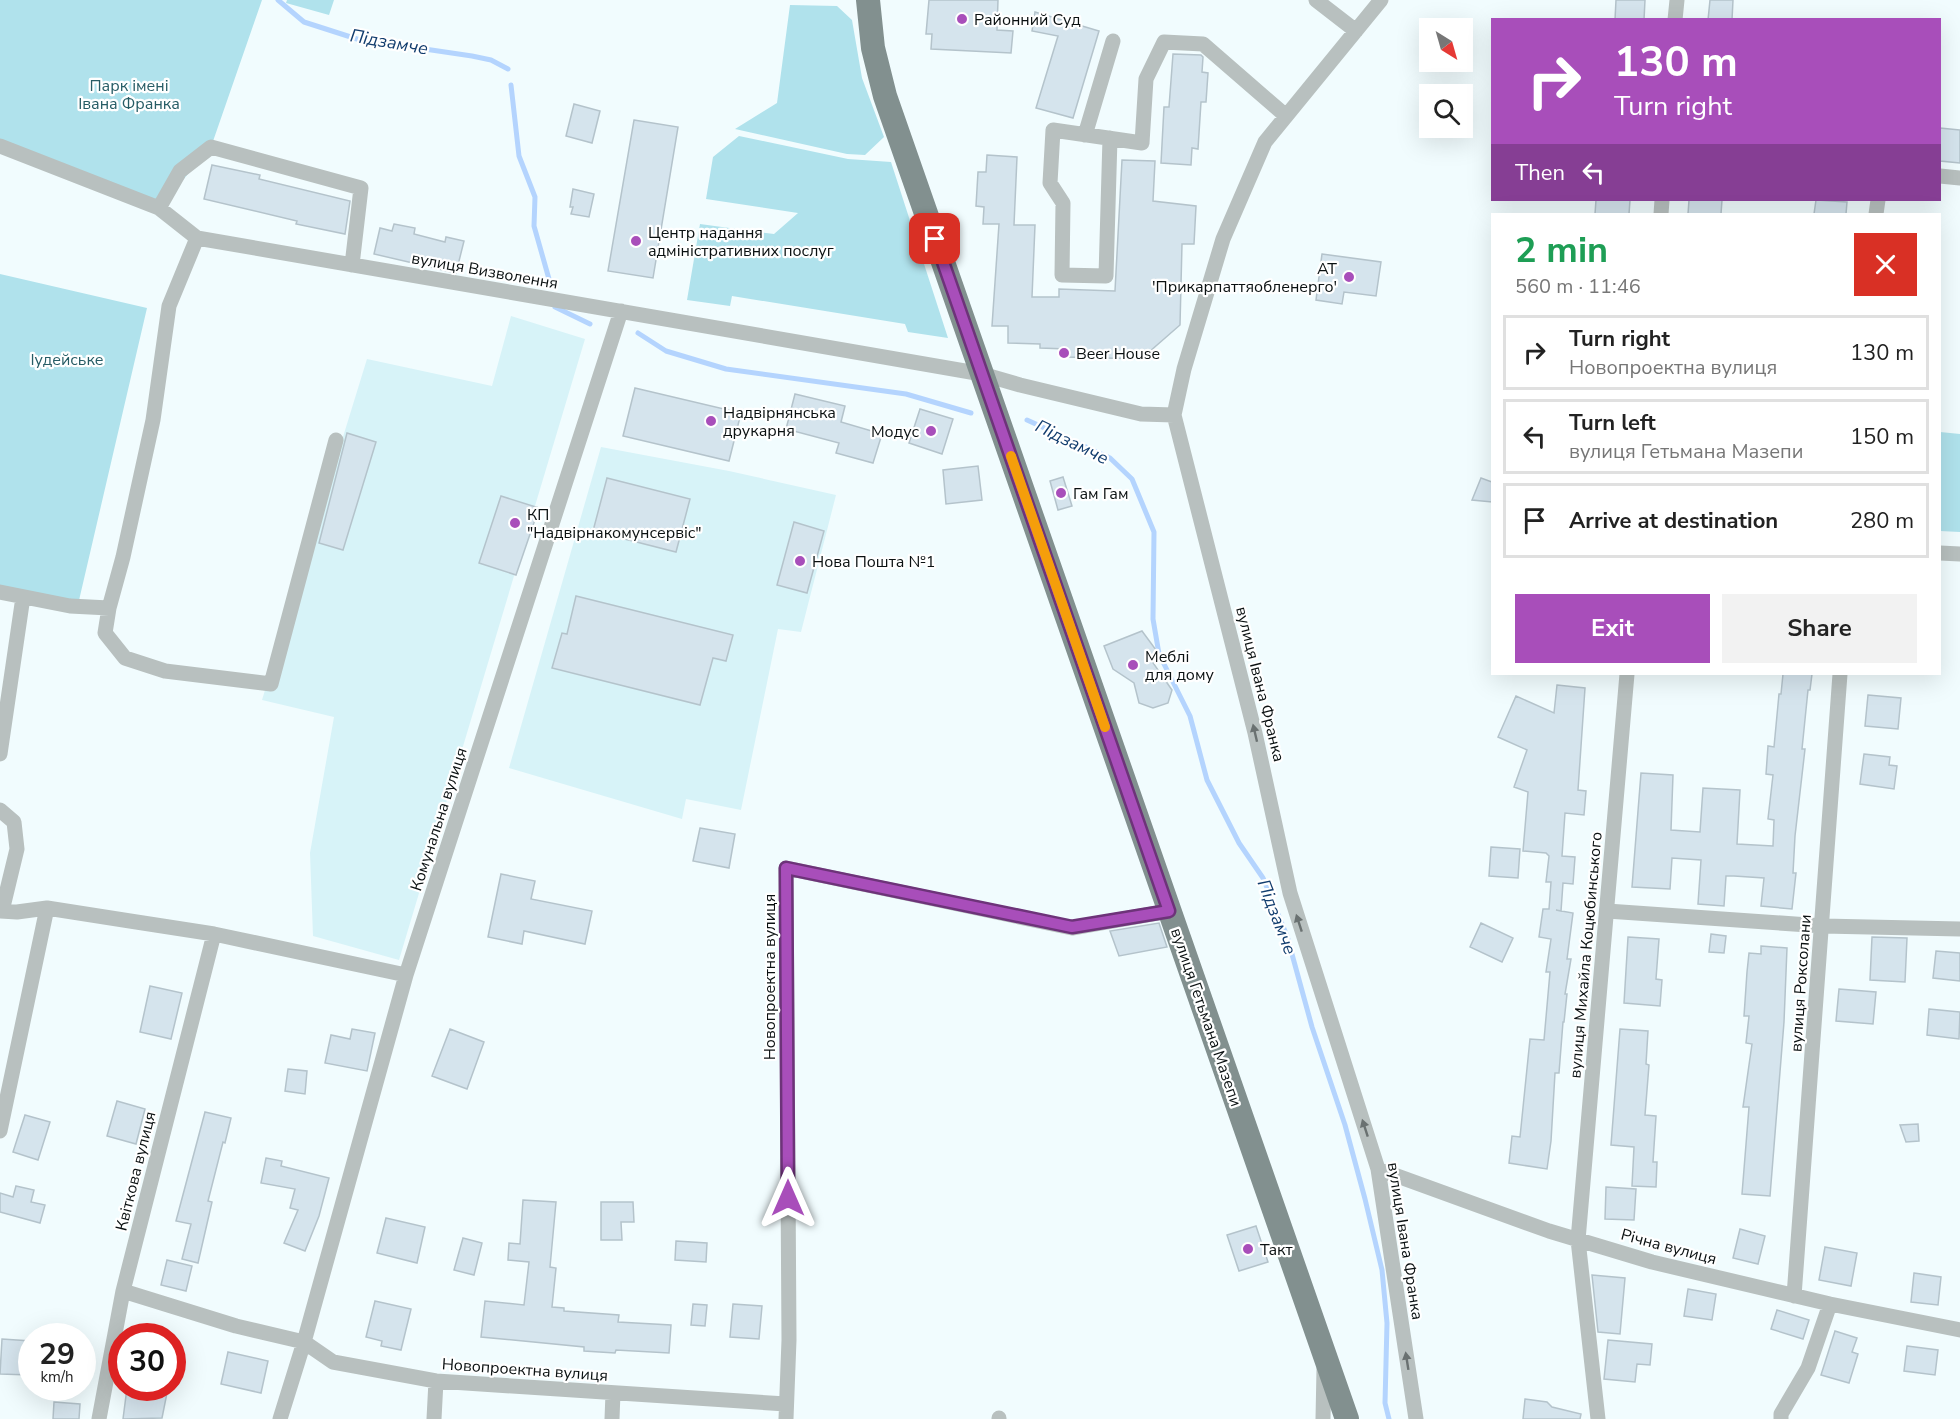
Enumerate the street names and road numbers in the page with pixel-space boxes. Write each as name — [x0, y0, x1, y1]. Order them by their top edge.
street label: вулиця Визволення — [410, 247, 560, 295]
street label: вулиця Івана Франка — [1230, 604, 1290, 764]
street label: Комунальна вулиця — [405, 745, 473, 894]
street label: вулиця Михайла Коцюбинського — [1564, 831, 1608, 1079]
street label: Новопроектна вулиця — [759, 894, 781, 1060]
street label: вулиця Роксолани — [1785, 914, 1817, 1053]
street label: вулиця Гетьмана Мазепи — [1165, 925, 1247, 1110]
street label: Квіткова вулиця — [111, 1109, 161, 1233]
street label: вулиця Івана Франка — [1382, 1161, 1428, 1321]
street label: Річна вулиця — [1618, 1224, 1719, 1270]
street label: Новопроектна вулиця — [441, 1353, 609, 1387]

